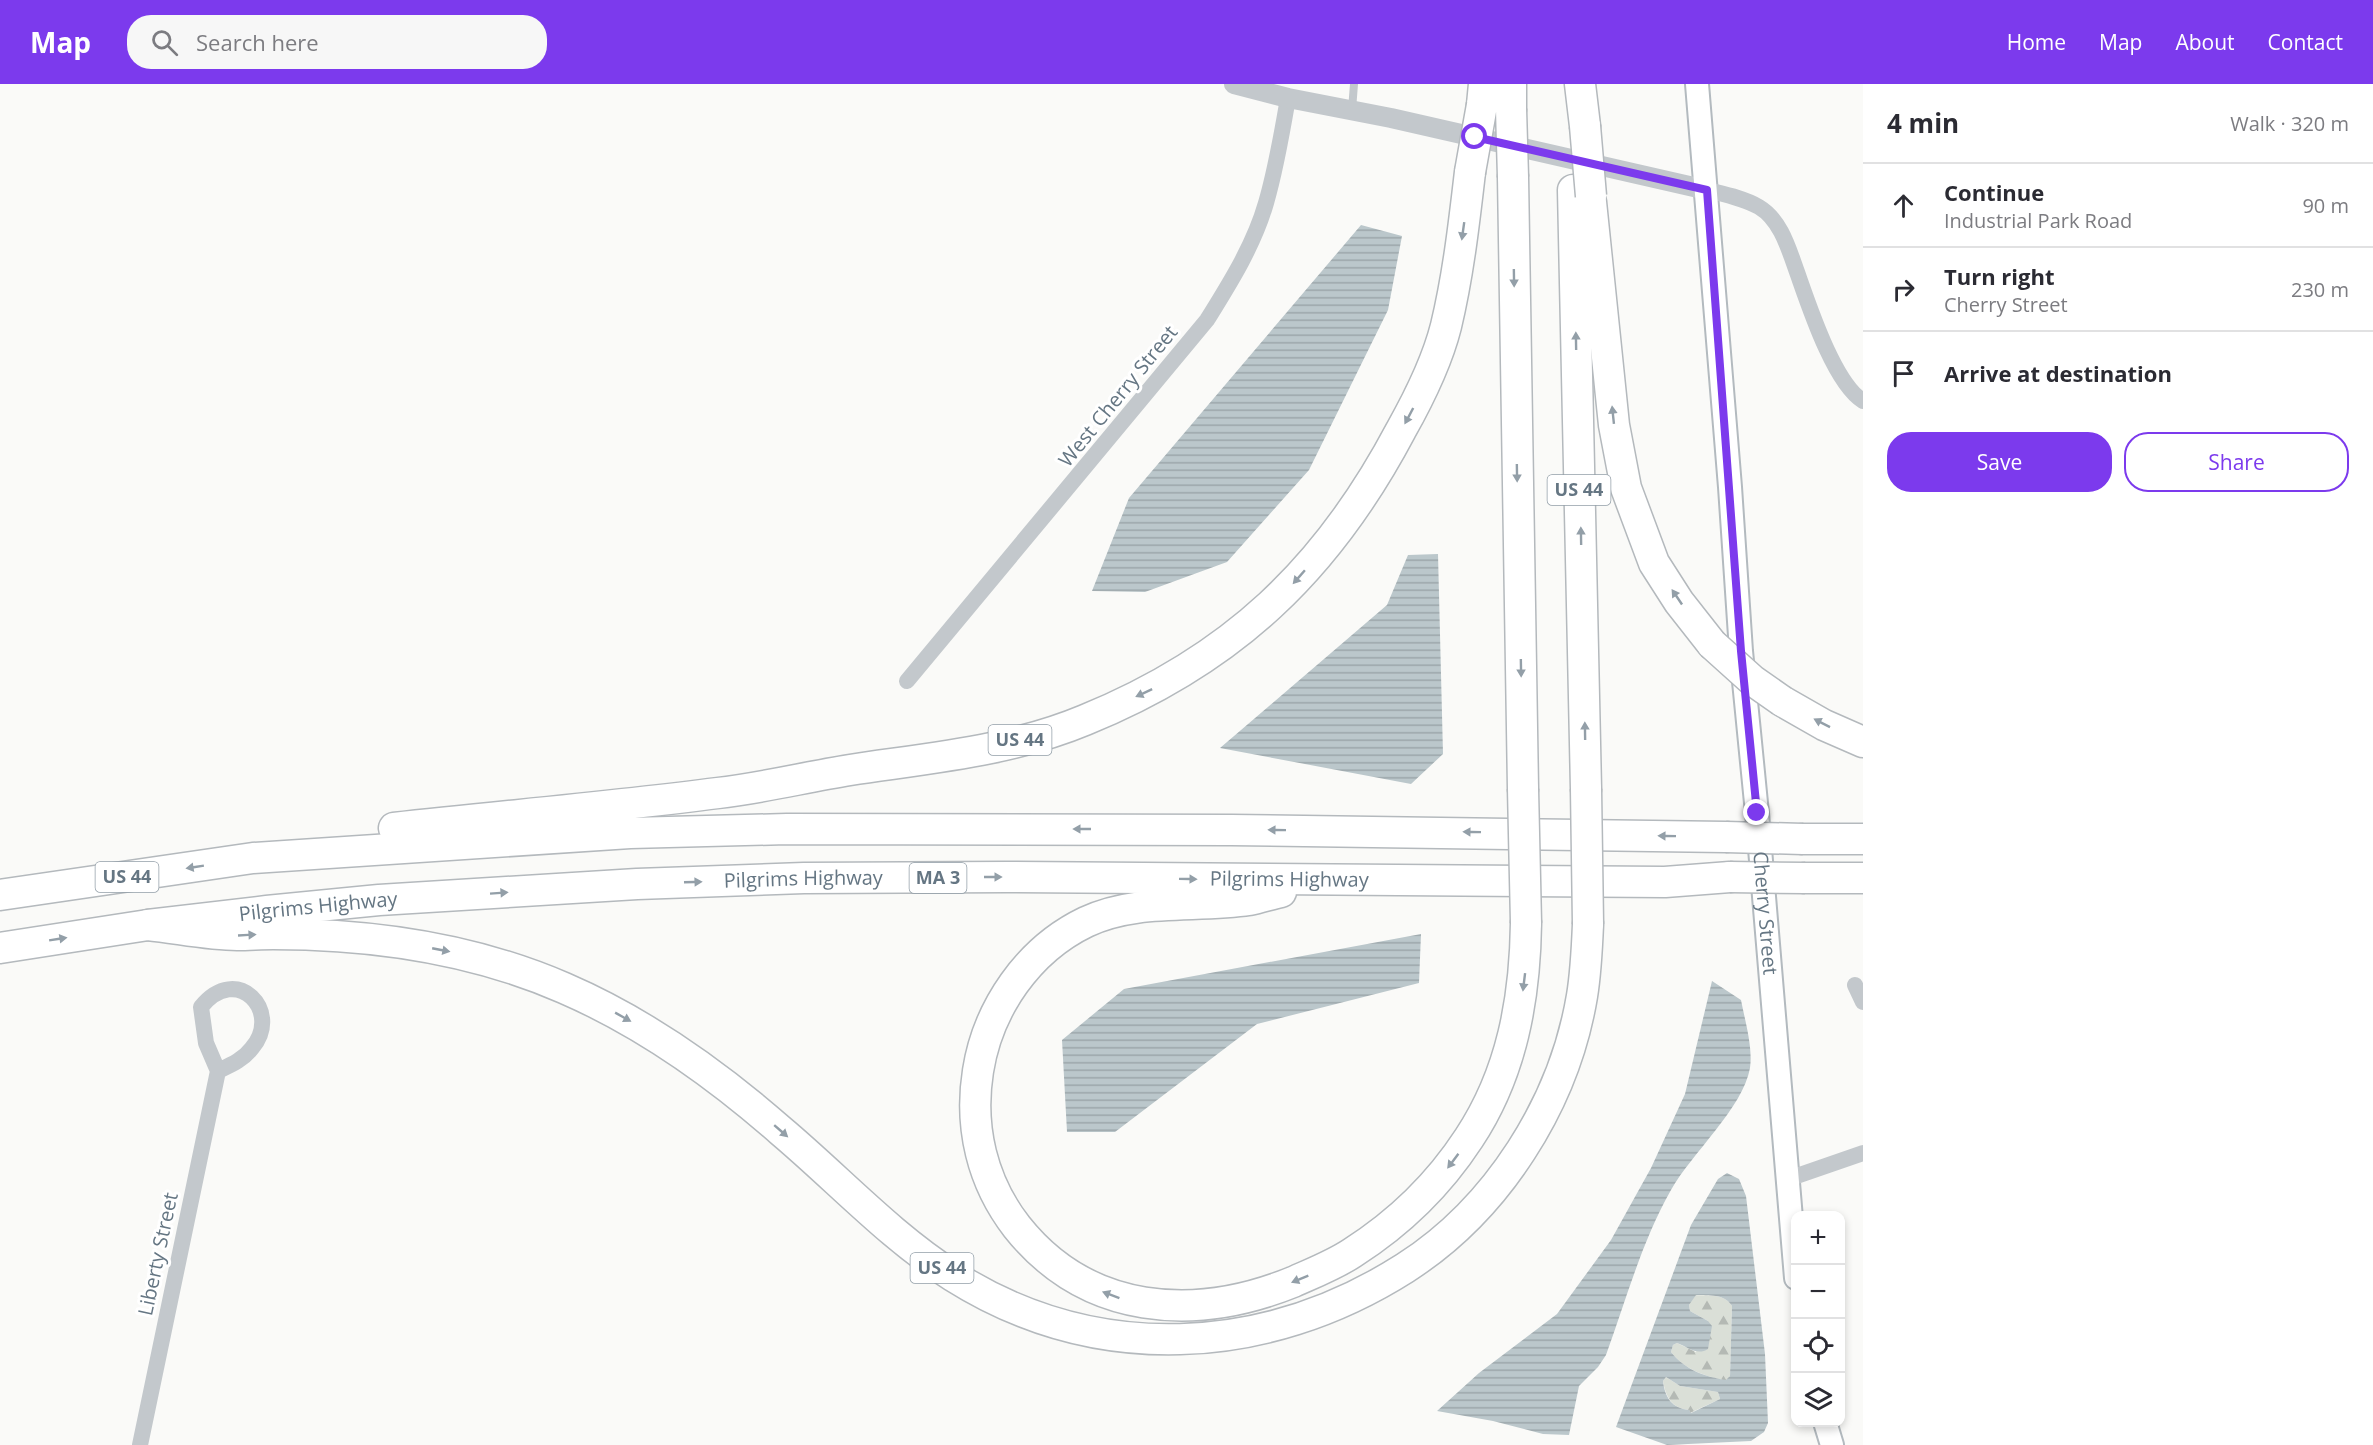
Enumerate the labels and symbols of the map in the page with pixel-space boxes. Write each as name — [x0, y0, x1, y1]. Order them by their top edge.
route start — [1461, 123, 1487, 149]
one-way arrow — [1459, 221, 1468, 240]
one-way arrow — [1509, 268, 1519, 287]
street label: West Cherry Street — [1052, 319, 1183, 472]
one-way arrow — [1571, 331, 1581, 350]
one-way arrow — [1608, 406, 1618, 425]
one-way arrow — [1404, 408, 1414, 425]
one-way arrow — [1513, 463, 1522, 482]
road number: US 44 — [1548, 475, 1610, 505]
one-way arrow — [1576, 526, 1585, 545]
one-way arrow — [1293, 569, 1306, 584]
one-way arrow — [1671, 589, 1682, 606]
one-way arrow — [1516, 658, 1526, 677]
one-way arrow — [1135, 688, 1152, 697]
one-way arrow — [1813, 718, 1830, 728]
one-way arrow — [1580, 721, 1590, 740]
road number: US 44 — [988, 725, 1052, 755]
route end — [1743, 799, 1769, 825]
one-way arrow — [1073, 824, 1092, 834]
one-way arrow — [1268, 825, 1287, 835]
one-way arrow — [1463, 827, 1482, 837]
one-way arrow — [1658, 831, 1677, 841]
street label: Cherry Street — [1747, 850, 1785, 976]
road number: US 44 — [96, 862, 158, 892]
one-way arrow — [186, 862, 205, 871]
road number: MA 3 — [910, 863, 966, 893]
street label: Pilgrims Highway — [723, 864, 884, 894]
street label: Pilgrims Highway — [1210, 865, 1370, 893]
one-way arrow — [984, 872, 1003, 882]
one-way arrow — [1179, 874, 1198, 884]
one-way arrow — [684, 877, 703, 887]
street label: Pilgrims Highway — [237, 885, 399, 927]
one-way arrow — [489, 888, 508, 897]
one-way arrow — [238, 930, 257, 939]
one-way arrow — [48, 934, 67, 943]
one-way arrow — [432, 946, 451, 955]
one-way arrow — [1519, 972, 1528, 991]
one-way arrow — [615, 1012, 632, 1022]
one-way arrow — [773, 1124, 788, 1137]
one-way arrow — [1447, 1153, 1459, 1168]
street label: Liberty Street — [131, 1190, 184, 1318]
road number: US 44 — [910, 1253, 974, 1283]
one-way arrow — [1291, 1274, 1309, 1284]
one-way arrow — [1102, 1289, 1120, 1299]

